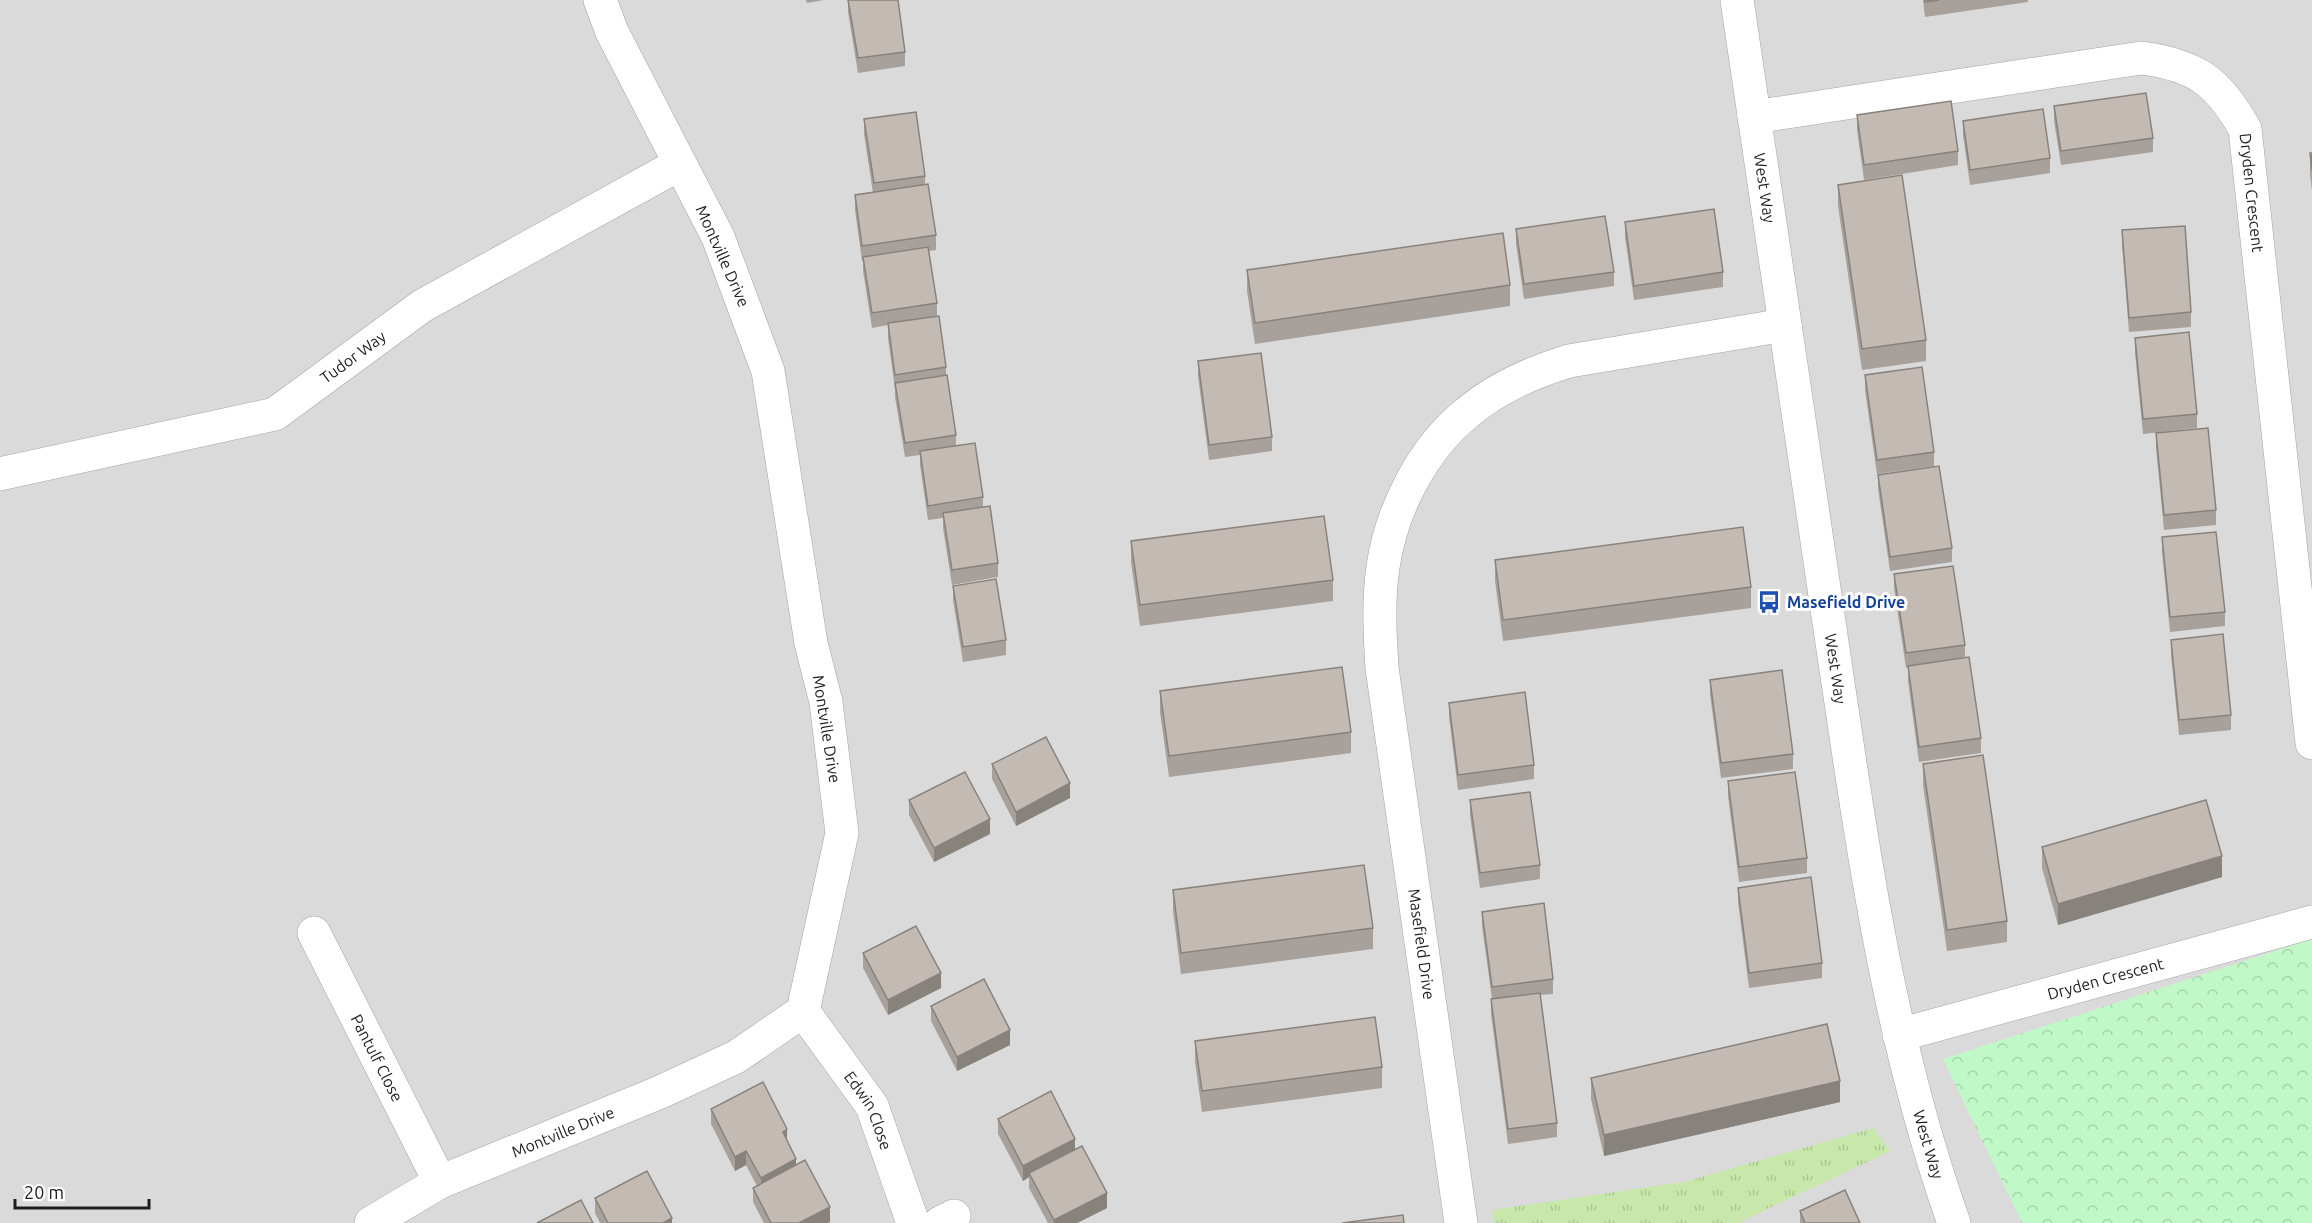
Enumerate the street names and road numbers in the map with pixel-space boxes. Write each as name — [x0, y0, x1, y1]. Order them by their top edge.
street label: Dryden Crescent — [2237, 132, 2267, 254]
street label: West Way — [1751, 152, 1779, 224]
street label: Montville Drive — [693, 203, 753, 309]
street label: Tudor Way — [317, 327, 389, 387]
street label: West Way — [1822, 632, 1850, 705]
street label: Montville Drive — [810, 674, 844, 784]
street label: Masefield Drive — [1405, 887, 1439, 1001]
street label: Dryden Crescent — [2045, 954, 2166, 1003]
street label: Pantulf Close — [348, 1011, 407, 1105]
street label: Edwin Close — [841, 1068, 896, 1152]
street label: Montville Drive — [509, 1103, 617, 1161]
street label: West Way — [1910, 1108, 1947, 1181]

